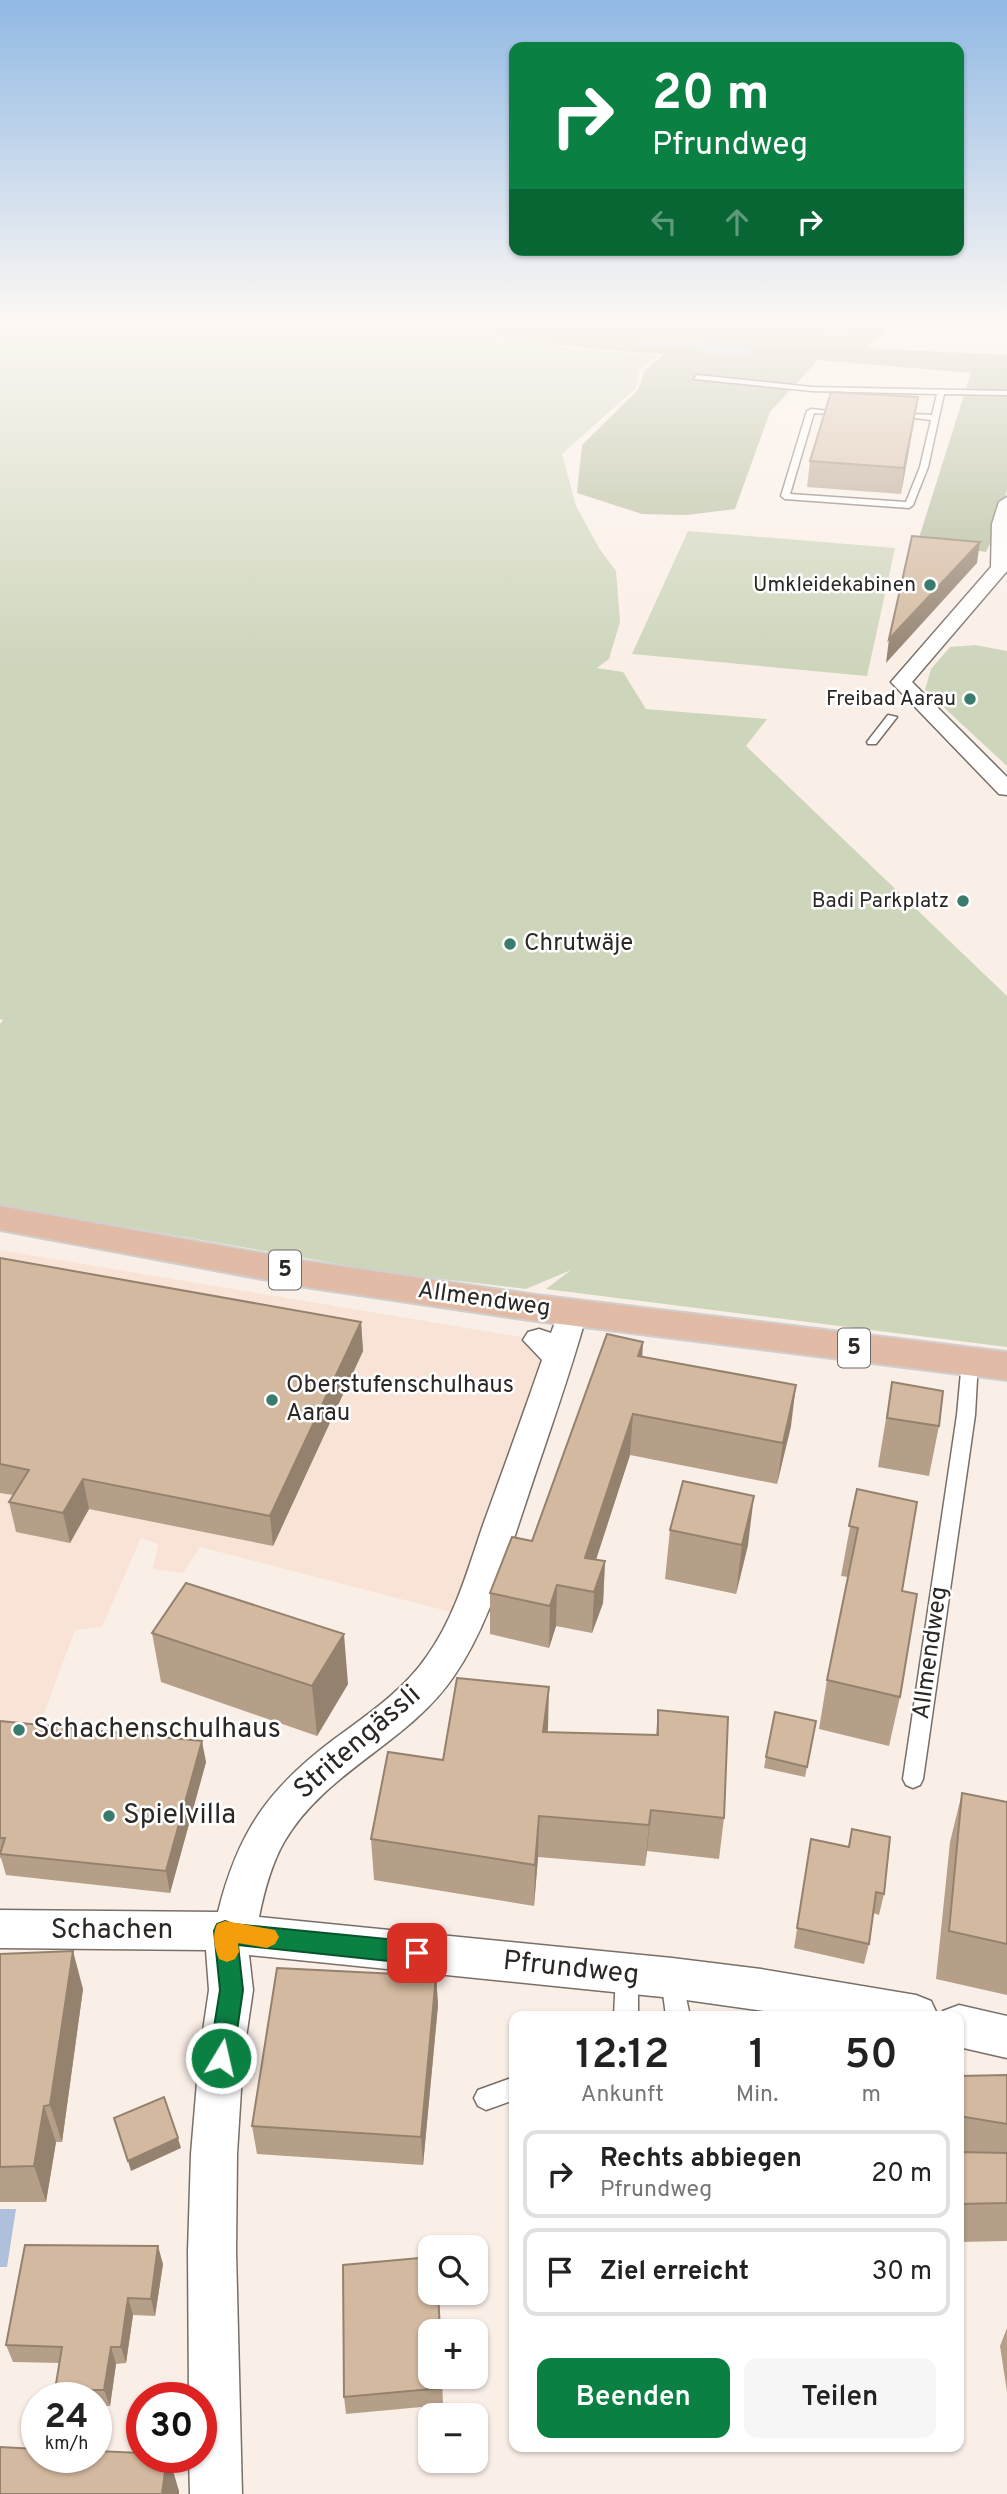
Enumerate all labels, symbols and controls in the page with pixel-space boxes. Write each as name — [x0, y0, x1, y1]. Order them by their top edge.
text: 20 m — [652, 65, 769, 127]
icon: right — [537, 70, 628, 161]
text: Pfrundweg — [652, 126, 808, 166]
icon: left — [645, 203, 683, 241]
icon: ahead — [718, 203, 756, 241]
icon: right — [791, 203, 829, 241]
place label: Umkleidekabinen — [753, 572, 916, 599]
marker: Umkleidekabinen — [922, 577, 938, 593]
place label: Freibad Aarau — [826, 686, 956, 713]
marker: Freibad Aarau — [962, 691, 978, 707]
place label: Badi Parkplatz — [812, 888, 949, 915]
marker: Badi Parkplatz — [955, 893, 971, 909]
place label: Chrutwäje — [524, 929, 633, 959]
marker: Chrutwäje — [502, 936, 518, 952]
road number: 5 — [269, 1250, 301, 1289]
street label: Allmendweg — [416, 1276, 552, 1324]
road number: 5 — [838, 1329, 870, 1368]
place label: Oberstufenschulhaus Aarau — [286, 1371, 514, 1429]
marker: Oberstufenschulhaus Aarau — [264, 1392, 280, 1408]
street label: Allmendweg — [907, 1585, 955, 1721]
street label: Stritengässli — [287, 1678, 429, 1808]
place label: Schachenschulhaus — [33, 1712, 281, 1748]
marker: Schachenschulhaus — [11, 1722, 27, 1738]
place label: Spielvilla — [123, 1798, 236, 1834]
marker: Spielvilla — [101, 1808, 117, 1824]
street label: Schachen — [51, 1913, 173, 1949]
pin — [387, 1923, 447, 1983]
icon: arrive — [398, 1934, 436, 1972]
street label: Pfrundweg — [501, 1944, 641, 1994]
position arrow — [184, 2021, 258, 2095]
text: 12:12 — [575, 2030, 669, 2083]
text: 1 — [749, 2030, 765, 2083]
text: 50 — [845, 2030, 898, 2083]
text: Ankunft — [581, 2081, 664, 2110]
text: Min. — [736, 2081, 778, 2110]
text: m — [861, 2081, 881, 2110]
text: Rechts abbiegen — [600, 2143, 802, 2176]
icon: right — [541, 2155, 579, 2193]
text: 20 m — [871, 2158, 932, 2191]
text: Pfrundweg — [600, 2176, 712, 2205]
map controls — [418, 2235, 488, 2473]
button: search — [418, 2235, 488, 2305]
icon: arrive — [541, 2253, 579, 2291]
text: Ziel erreicht — [600, 2256, 749, 2289]
text: 30 m — [872, 2256, 932, 2289]
button: + — [418, 2319, 488, 2389]
button: Beenden — [537, 2358, 730, 2438]
button: Teilen — [744, 2358, 936, 2438]
speed limit sign: 30 — [126, 2382, 217, 2473]
text: 24 — [45, 2396, 88, 2440]
button: − — [418, 2403, 488, 2473]
text: km/h — [45, 2433, 88, 2456]

